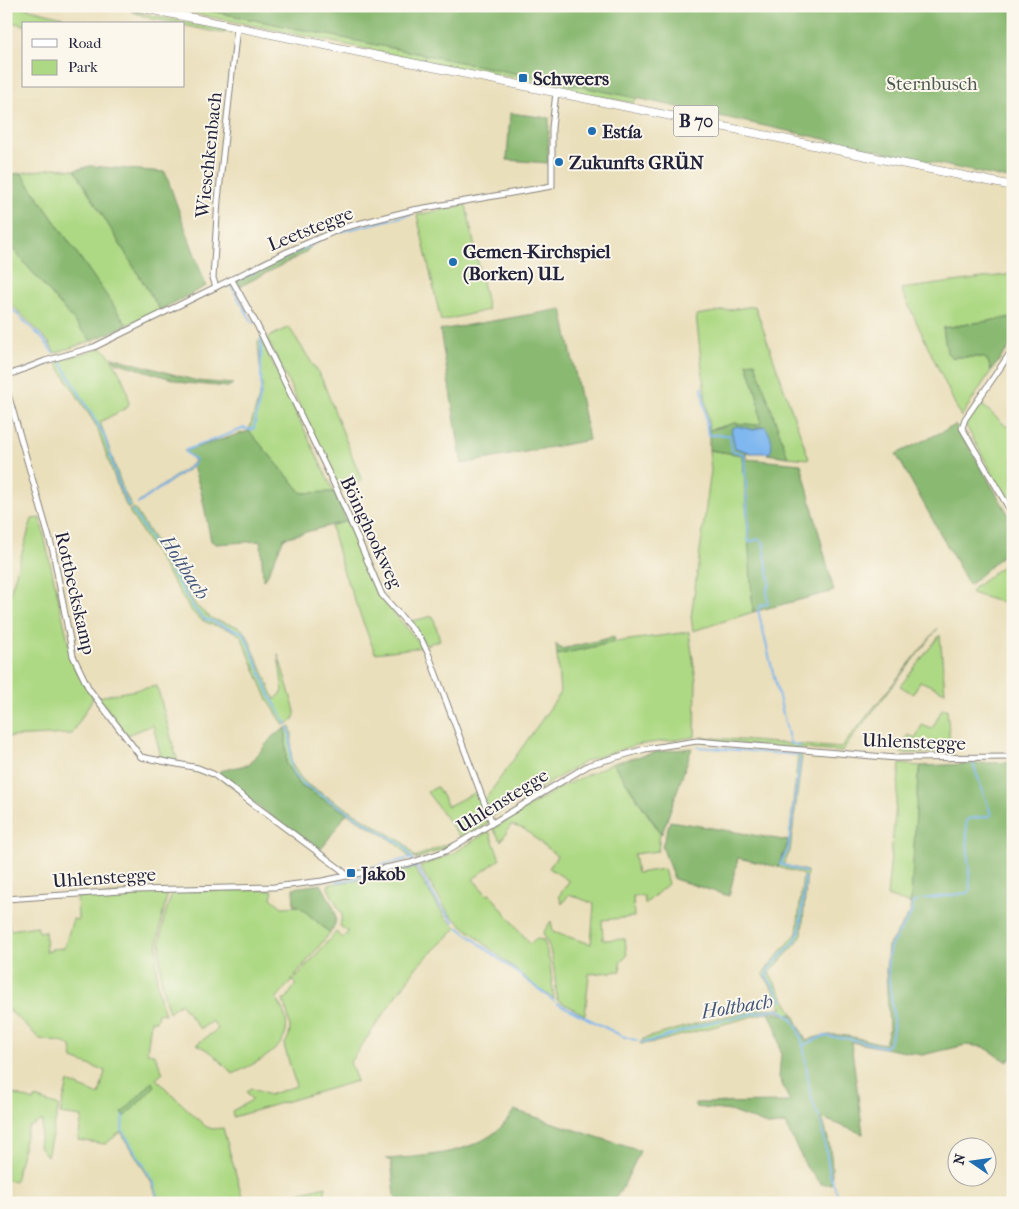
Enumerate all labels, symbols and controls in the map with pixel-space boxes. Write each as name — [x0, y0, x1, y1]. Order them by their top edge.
legend — [22, 22, 185, 88]
text: Road — [68, 34, 102, 52]
text: Park — [68, 58, 98, 76]
place label: Schweers — [533, 68, 609, 90]
marker: Schweers — [517, 72, 529, 84]
park label: Sternbusch — [886, 73, 978, 95]
street label: Wieschkenbach — [191, 91, 227, 220]
road number: B 70 — [674, 105, 718, 136]
place label: Estía — [602, 121, 643, 143]
marker: Estía — [586, 125, 598, 137]
place label: Zukunfts GRÜN — [569, 151, 705, 174]
marker: Zukunfts GRÜN — [553, 156, 565, 168]
street label: Leetstegge — [265, 202, 356, 256]
place label: Gemen-Kirchspiel (Borken) UL — [463, 241, 611, 285]
marker: Gemen-Kirchspiel (Borken) UL — [447, 256, 459, 268]
street label: Böinghookweg — [335, 473, 407, 593]
street label: Rottbeckskamp — [50, 530, 100, 657]
water label: Holtbach — [155, 530, 214, 604]
street label: Uhlenstegge — [862, 729, 966, 755]
street label: Uhlenstegge — [453, 764, 552, 838]
street label: Uhlenstegge — [51, 863, 157, 893]
place label: Jakob — [359, 863, 406, 885]
marker: Jakob — [345, 867, 357, 879]
water label: Holtbach — [699, 989, 775, 1024]
north arrow — [946, 1136, 996, 1186]
text: N — [950, 1152, 969, 1166]

